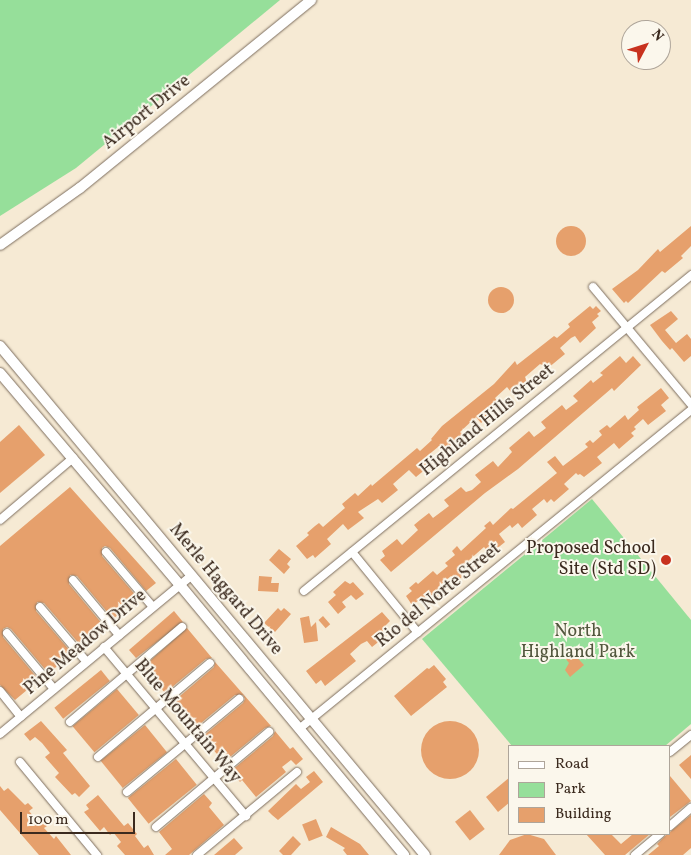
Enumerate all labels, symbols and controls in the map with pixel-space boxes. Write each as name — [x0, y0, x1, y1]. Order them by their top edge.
north arrow — [621, 20, 671, 70]
text: N — [647, 26, 668, 46]
street label: Airport Drive — [99, 71, 195, 155]
street label: Highland Hills Street — [417, 360, 559, 482]
street label: Merle Haggard Drive — [164, 520, 286, 660]
street label: Rio del Norte Street — [372, 539, 506, 653]
place label: Proposed School Site (Std SD) — [526, 539, 656, 582]
marker: Proposed School Site (Std SD) — [660, 554, 672, 566]
street label: Pine Meadow Drive — [20, 585, 152, 701]
park label: North Highland Park — [521, 622, 635, 664]
street label: Blue Mountain Way — [129, 655, 245, 789]
legend — [508, 745, 671, 835]
text: Road — [555, 754, 589, 775]
text: Park — [555, 779, 586, 800]
scale bar — [22, 802, 138, 834]
text: Building — [555, 804, 611, 825]
text: 100 m — [28, 810, 68, 831]

